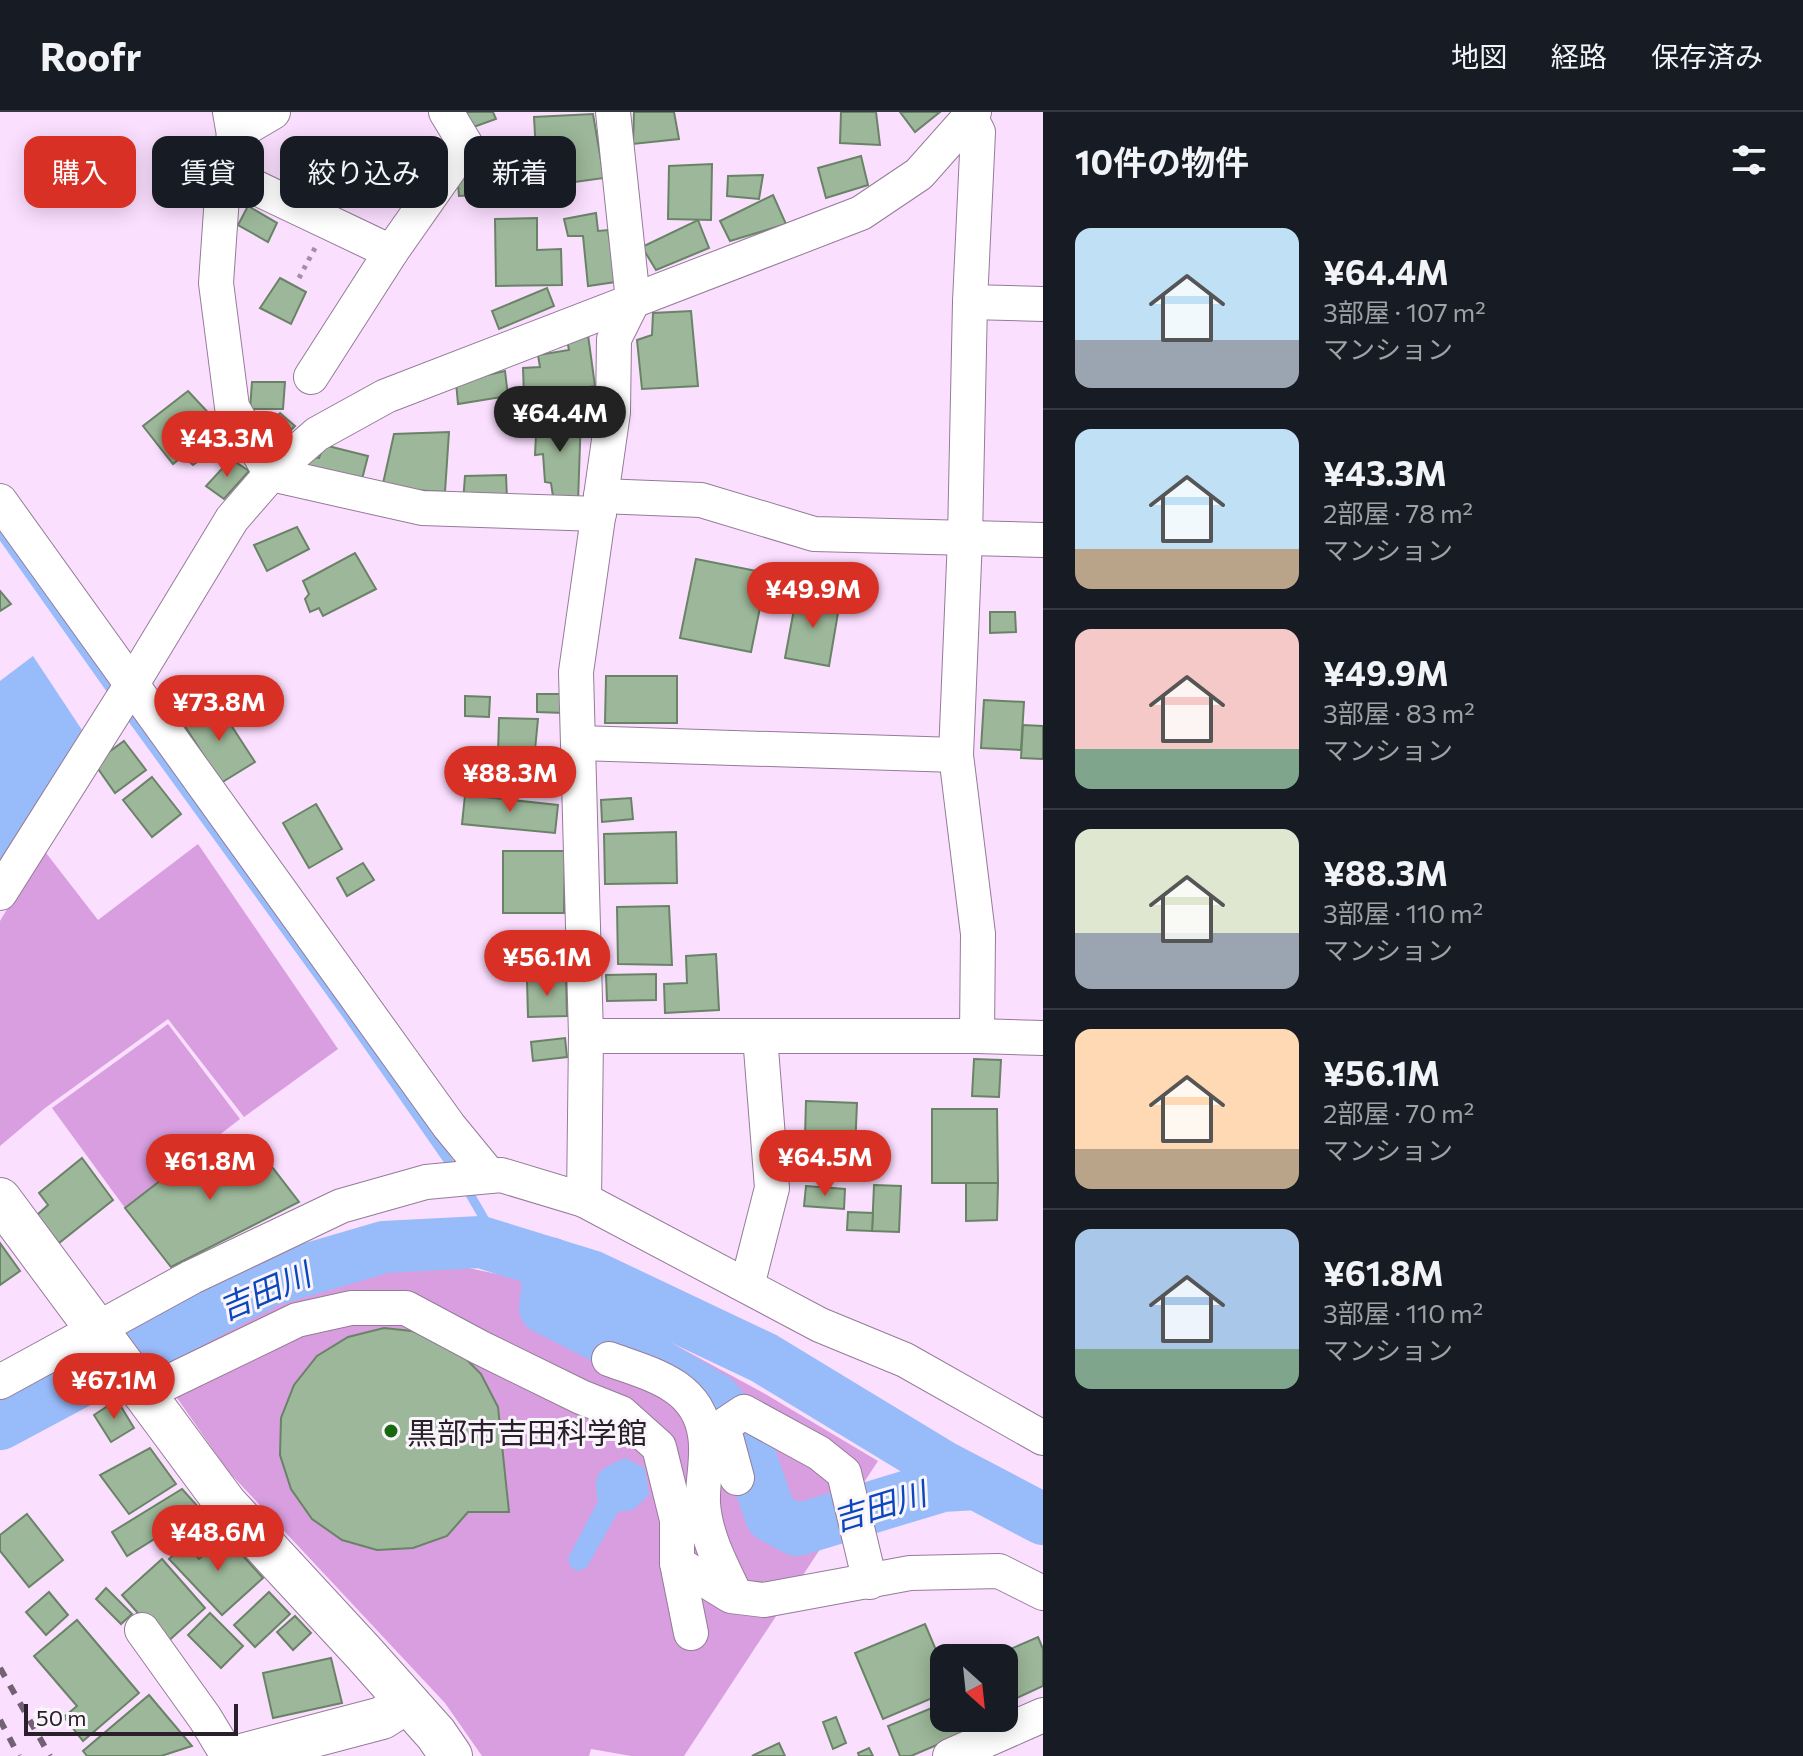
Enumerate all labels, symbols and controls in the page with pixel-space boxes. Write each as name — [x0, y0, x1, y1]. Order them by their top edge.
text: Roofr — [40, 32, 141, 79]
text: 地図 — [1451, 39, 1507, 73]
text: 経路 — [1551, 39, 1607, 73]
text: 保存済み — [1651, 39, 1763, 73]
chip: 購入 — [24, 136, 136, 208]
chip: 賃貸 — [152, 136, 264, 208]
chip: 絞り込み — [280, 136, 448, 208]
chip: 新着 — [464, 136, 576, 208]
icon: filters — [1727, 138, 1771, 182]
text: 10件の物件 — [1075, 140, 1249, 182]
text: ¥64.4M — [1323, 250, 1449, 292]
icon: home — [1139, 260, 1235, 356]
text: 3部屋 · 107 m² — [1323, 296, 1486, 327]
text: マンション — [1323, 333, 1453, 364]
pin: ¥64.4M — [495, 386, 625, 454]
text: ¥64.4M — [512, 396, 608, 427]
pin: ¥43.3M — [162, 411, 292, 479]
text: ¥43.3M — [180, 421, 274, 452]
text: ¥43.3M — [1323, 451, 1447, 493]
icon: home — [1139, 461, 1235, 557]
text: 2部屋 · 78 m² — [1323, 497, 1473, 528]
text: マンション — [1323, 534, 1453, 565]
pin: ¥49.9M — [748, 562, 878, 630]
text: ¥49.9M — [765, 572, 861, 603]
text: ¥49.9M — [1323, 651, 1449, 693]
icon: home — [1139, 661, 1235, 757]
pin: ¥73.8M — [154, 675, 284, 743]
text: ¥73.8M — [172, 685, 266, 716]
text: 3部屋 · 83 m² — [1323, 697, 1475, 728]
text: マンション — [1323, 734, 1453, 765]
pin: ¥88.3M — [445, 746, 575, 814]
text: ¥88.3M — [462, 756, 558, 787]
text: ¥88.3M — [1323, 851, 1448, 893]
icon: home — [1139, 861, 1235, 957]
text: 3部屋 · 110 m² — [1323, 897, 1483, 928]
pin: ¥56.1M — [482, 930, 612, 998]
text: マンション — [1323, 934, 1453, 965]
text: ¥56.1M — [502, 940, 592, 971]
text: ¥56.1M — [1323, 1051, 1440, 1093]
icon: home — [1139, 1061, 1235, 1157]
text: 2部屋 · 70 m² — [1323, 1097, 1474, 1128]
pin: ¥64.5M — [760, 1130, 890, 1198]
pin: ¥61.8M — [145, 1134, 275, 1202]
text: マンション — [1323, 1134, 1453, 1165]
text: ¥64.5M — [777, 1140, 873, 1171]
text: ¥61.8M — [164, 1144, 256, 1175]
text: ¥61.8M — [1323, 1251, 1443, 1293]
water label: 吉田川 — [212, 1252, 319, 1327]
icon: home — [1139, 1261, 1235, 1357]
text: 3部屋 · 110 m² — [1323, 1297, 1483, 1328]
text: マンション — [1323, 1334, 1453, 1365]
pin: ¥67.1M — [49, 1353, 179, 1421]
text: ¥67.1M — [71, 1363, 157, 1394]
place label: 黒部市吉田科学館 — [407, 1413, 647, 1450]
marker: 黒部市吉田科学館 — [382, 1422, 400, 1440]
water label: 吉田川 — [827, 1471, 934, 1538]
pin: ¥48.6M — [153, 1505, 283, 1573]
text: ¥48.6M — [170, 1515, 266, 1546]
north arrow — [930, 1644, 1018, 1732]
map controls — [930, 1644, 1018, 1732]
scale bar — [24, 1700, 238, 1736]
text: 50 m — [36, 1704, 86, 1731]

